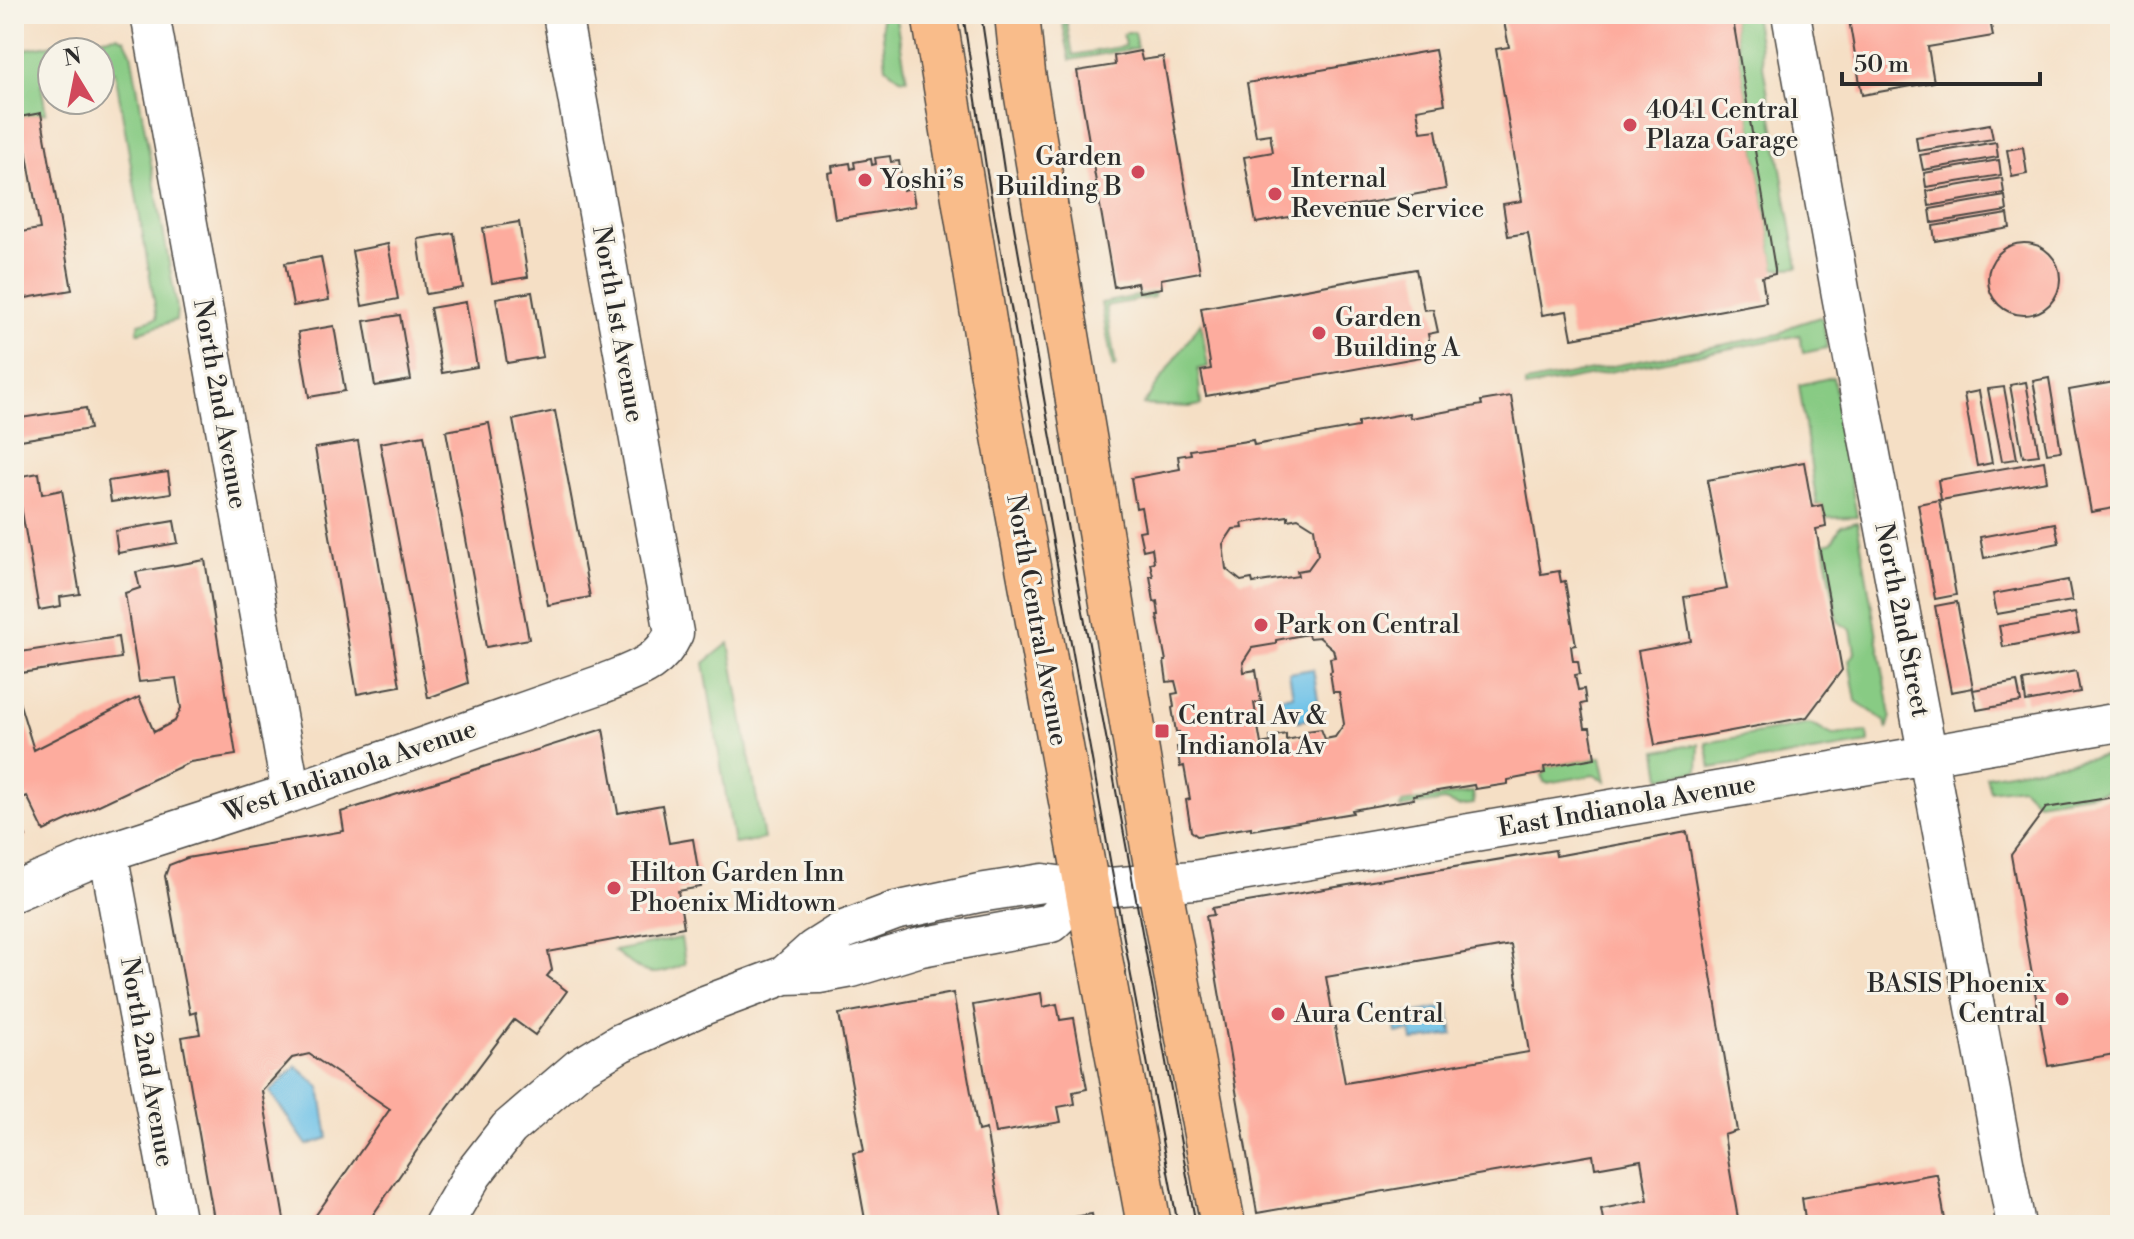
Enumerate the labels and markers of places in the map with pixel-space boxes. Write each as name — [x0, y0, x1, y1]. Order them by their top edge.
place label: 4041 Central Plaza Garage — [1646, 94, 1799, 156]
marker: 4041 Central Plaza Garage — [1621, 116, 1639, 134]
place label: Garden Building B — [996, 141, 1122, 203]
marker: Garden Building B — [1129, 163, 1147, 181]
place label: Internal Revenue Service — [1291, 163, 1484, 225]
place label: Yoshi’s — [879, 164, 964, 196]
marker: Yoshi’s — [856, 171, 874, 189]
marker: Internal Revenue Service — [1266, 185, 1284, 203]
place label: Garden Building A — [1334, 302, 1461, 364]
marker: Garden Building A — [1310, 324, 1328, 342]
place label: Park on Central — [1277, 609, 1460, 641]
marker: Park on Central — [1252, 616, 1270, 634]
place label: Central Av & Indianola Av — [1178, 700, 1327, 762]
marker: Central Av & Indianola Av — [1153, 722, 1171, 740]
place label: Hilton Garden Inn Phoenix Midtown — [630, 857, 844, 919]
marker: Hilton Garden Inn Phoenix Midtown — [605, 879, 623, 897]
place label: BASIS Phoenix Central — [1866, 968, 2047, 1030]
marker: BASIS Phoenix Central — [2053, 990, 2071, 1008]
place label: Aura Central — [1293, 998, 1444, 1030]
marker: Aura Central — [1269, 1005, 1287, 1023]

